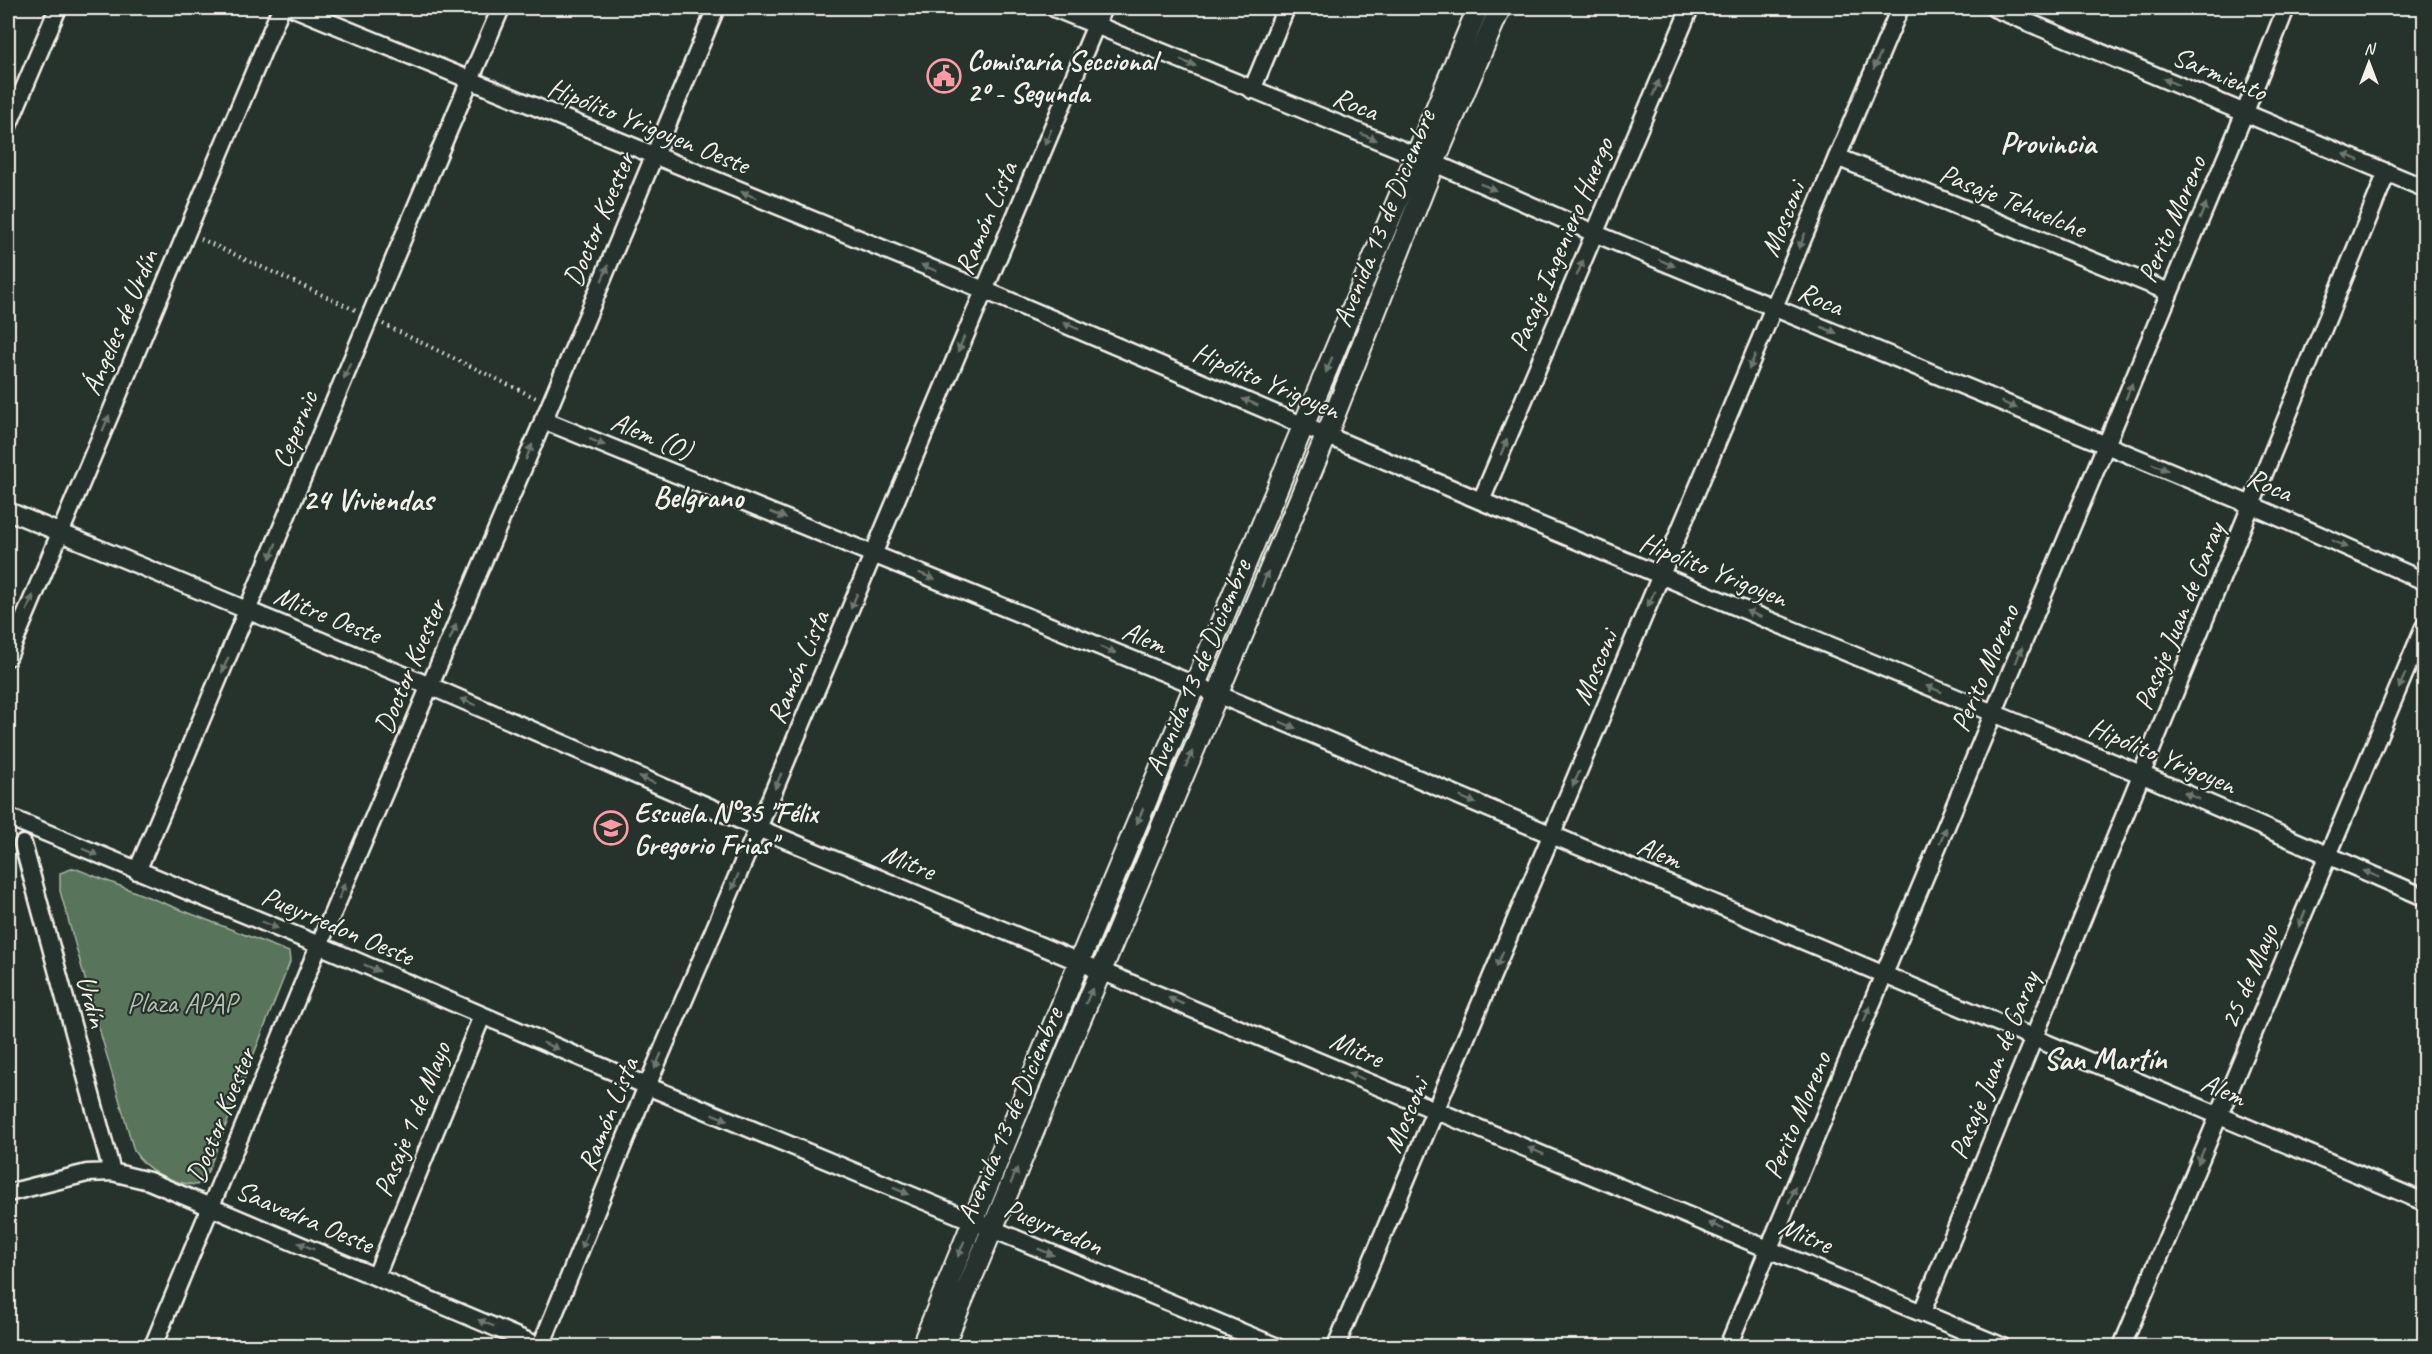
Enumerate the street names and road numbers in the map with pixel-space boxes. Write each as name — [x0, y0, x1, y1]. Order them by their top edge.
street label: Sarmiento — [2167, 38, 2274, 110]
street label: Hipólito Yrigoyen Oeste — [543, 69, 756, 183]
street label: Roca — [1328, 79, 1385, 129]
street label: Avenida 13 de Diciembre — [1324, 103, 1444, 332]
street label: Pasaje Ingeniero Huergo — [1500, 130, 1622, 356]
street label: Doctor Kuester — [555, 145, 643, 291]
street label: Perito Moreno — [2129, 149, 2215, 288]
street label: Ramón Lista — [946, 155, 1026, 280]
street label: Pasaje Tehuelche — [1935, 155, 2093, 246]
street label: Mosconi — [1752, 173, 1815, 262]
street label: Ángeles de Urdín — [73, 243, 166, 400]
street label: Roca — [1793, 273, 1850, 324]
street label: Hipólito Yrigoyen — [1188, 334, 1347, 428]
street label: Cepernic — [263, 384, 326, 473]
street label: Alem (O) — [606, 403, 699, 468]
street label: Roca — [2242, 459, 2299, 510]
street label: Pasaje Juan de Garay — [2125, 515, 2233, 715]
street label: Hipólito Yrigoyen — [1635, 524, 1794, 616]
street label: Avenida 13 de Diciembre — [1136, 552, 1259, 780]
street label: Mitre Oeste — [269, 577, 388, 652]
street label: Doctor Kuester — [366, 592, 454, 738]
street label: Perito Moreno — [1942, 598, 2028, 737]
street label: Ramón Lista — [758, 604, 838, 729]
street label: Alem — [1117, 613, 1174, 663]
street label: Mosconi — [1563, 621, 1627, 710]
street label: Hipólito Yrigoyen — [2084, 709, 2243, 803]
street label: Alem — [1632, 828, 1689, 878]
street label: Mitre — [877, 835, 942, 889]
street label: Pueyrredon Oeste — [257, 878, 421, 974]
street label: 25 de Mayo — [2211, 917, 2287, 1034]
street label: Pasaje Juan de Garay — [1940, 964, 2048, 1164]
street label: Urdín — [69, 971, 117, 1032]
street label: Avenida 13 de Diciembre — [948, 1000, 1071, 1228]
street label: Mitre — [1325, 1022, 1390, 1076]
street label: Pasaje 1 de Mayo — [365, 1035, 459, 1202]
street label: Doctor Kuester — [178, 1041, 264, 1188]
street label: Perito Moreno — [1754, 1045, 1840, 1184]
street label: Ramón Lista — [569, 1051, 647, 1176]
street label: Alem — [2196, 1065, 2253, 1115]
street label: Mosconi — [1374, 1069, 1438, 1158]
street label: Saavedra Oeste — [231, 1172, 381, 1262]
street label: Pueyrredon — [999, 1190, 1109, 1263]
street label: Mitre — [1774, 1208, 1839, 1262]

